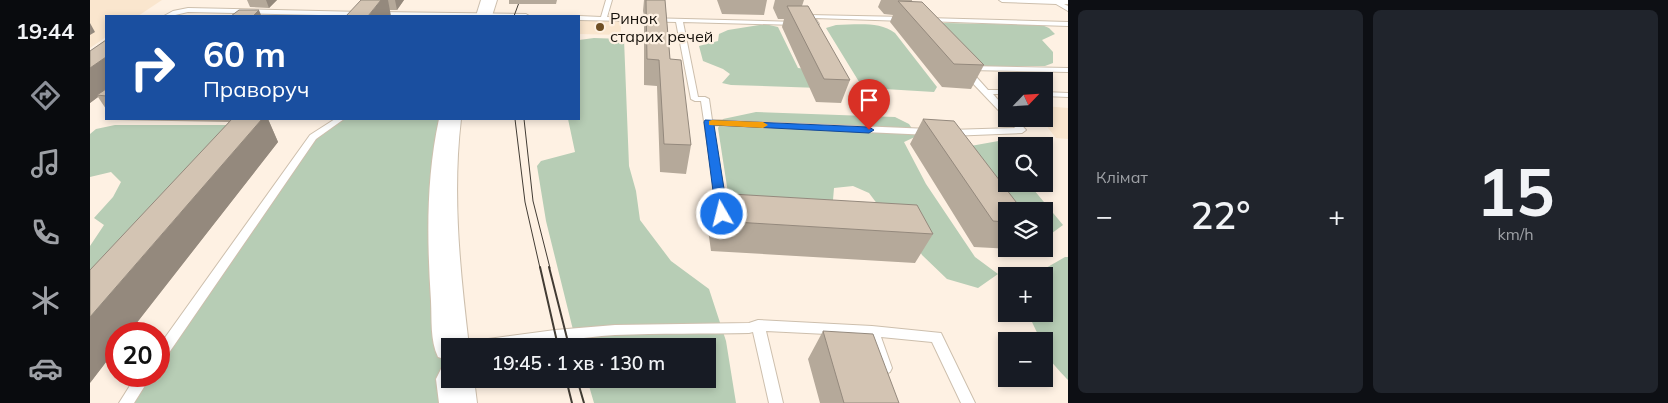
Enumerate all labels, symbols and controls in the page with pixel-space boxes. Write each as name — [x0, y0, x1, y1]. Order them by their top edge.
place label: Ринок старих речей — [610, 8, 713, 46]
text: 19:44 — [16, 17, 74, 45]
marker: Ринок старих речей — [594, 21, 606, 33]
text: 60 m — [203, 32, 286, 76]
icon: right — [120, 35, 185, 100]
north arrow — [998, 72, 1052, 128]
map controls — [998, 72, 1053, 387]
text: Праворуч — [203, 75, 309, 103]
icon: directions — [28, 78, 63, 113]
pin — [848, 79, 890, 130]
icon: arrive — [855, 86, 883, 114]
button: search — [998, 137, 1053, 192]
icon: music — [28, 146, 63, 181]
text: 15 — [1476, 151, 1555, 232]
text: Клімат — [1096, 167, 1148, 187]
position arrow — [695, 187, 747, 239]
text: 22° — [1191, 191, 1250, 239]
text: − — [1096, 198, 1113, 233]
text: + — [1328, 198, 1345, 233]
button: layers — [998, 202, 1053, 257]
icon: phone — [28, 215, 63, 250]
text: km/h — [1497, 224, 1534, 244]
button: + — [998, 267, 1053, 322]
icon: climate — [28, 283, 63, 318]
speed limit sign: 20 — [105, 322, 170, 387]
button: − — [998, 332, 1053, 387]
icon: car — [28, 351, 63, 386]
text: 19:45 · 1 хв · 130 m — [492, 351, 665, 375]

